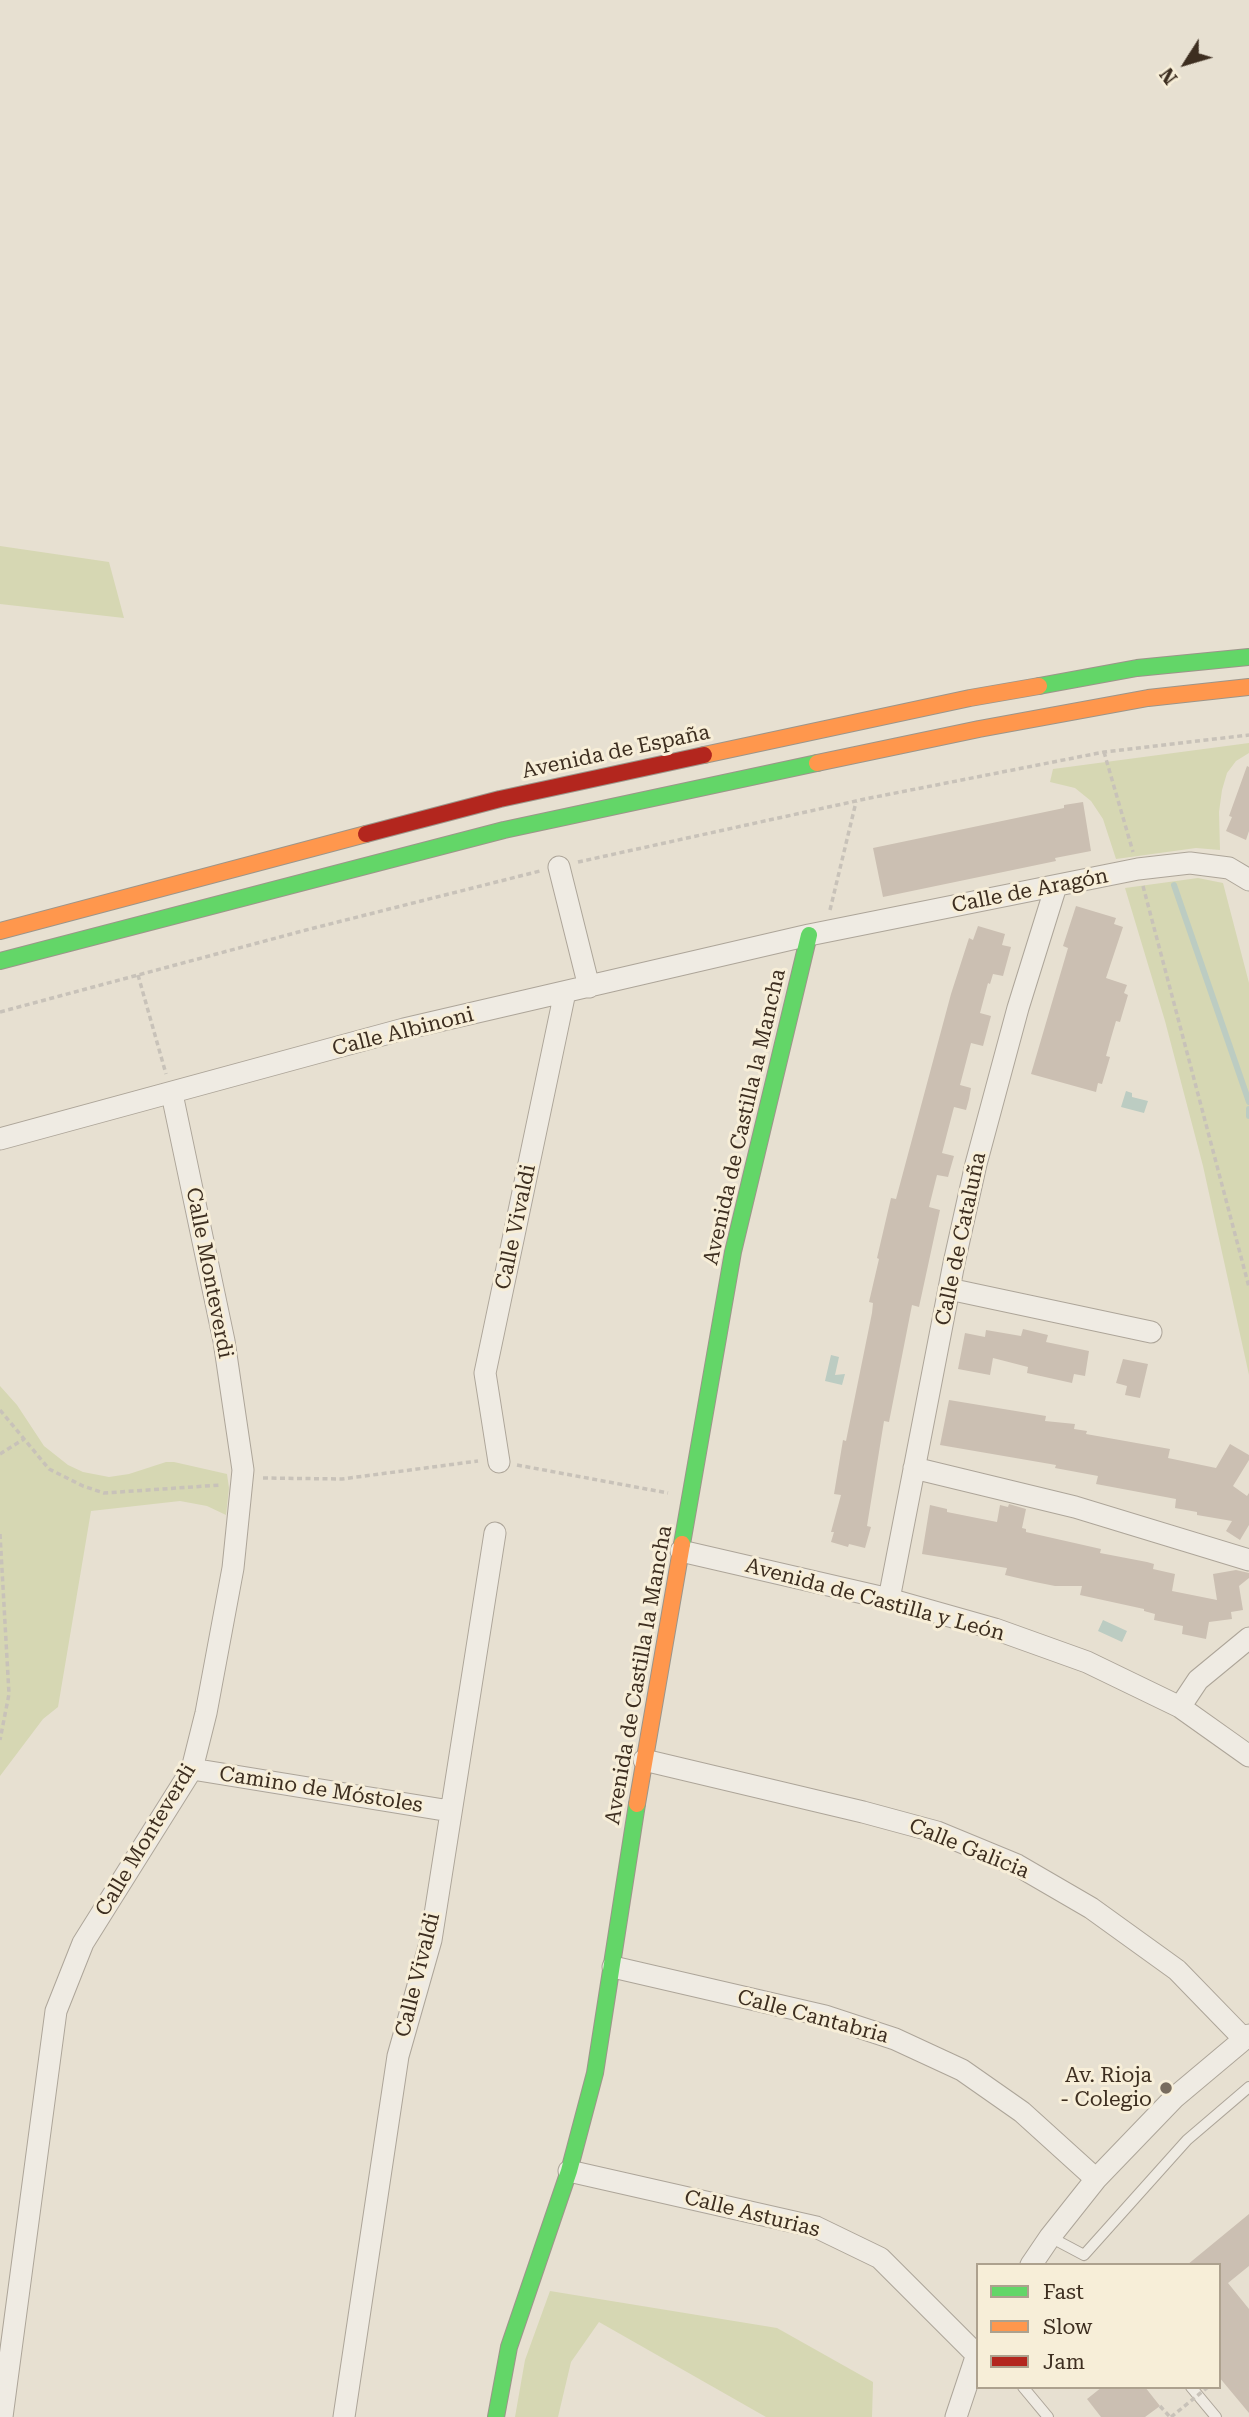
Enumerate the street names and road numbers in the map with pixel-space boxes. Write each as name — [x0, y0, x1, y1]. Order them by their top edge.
street label: Avenida de España — [520, 720, 712, 784]
street label: Calle de Aragón — [950, 863, 1110, 919]
street label: Avenida de Castilla la Mancha — [699, 966, 791, 1268]
street label: Calle Albinoni — [330, 1002, 476, 1062]
street label: Calle de Cataluña — [930, 1150, 992, 1328]
street label: Calle Vivaldi — [490, 1162, 542, 1292]
street label: Calle Monteverdi — [180, 1186, 238, 1360]
street label: Avenida de Castilla la Mancha — [600, 1523, 678, 1827]
street label: Avenida de Castilla y León — [743, 1553, 1007, 1647]
street label: Calle Monteverdi — [91, 1759, 201, 1921]
street label: Camino de Móstoles — [218, 1761, 424, 1819]
street label: Calle Galicia — [905, 1813, 1033, 1885]
street label: Calle Vivaldi — [390, 1910, 446, 2040]
street label: Calle Cantabria — [735, 1985, 891, 2049]
street label: Calle Asturias — [682, 2185, 822, 2243]

